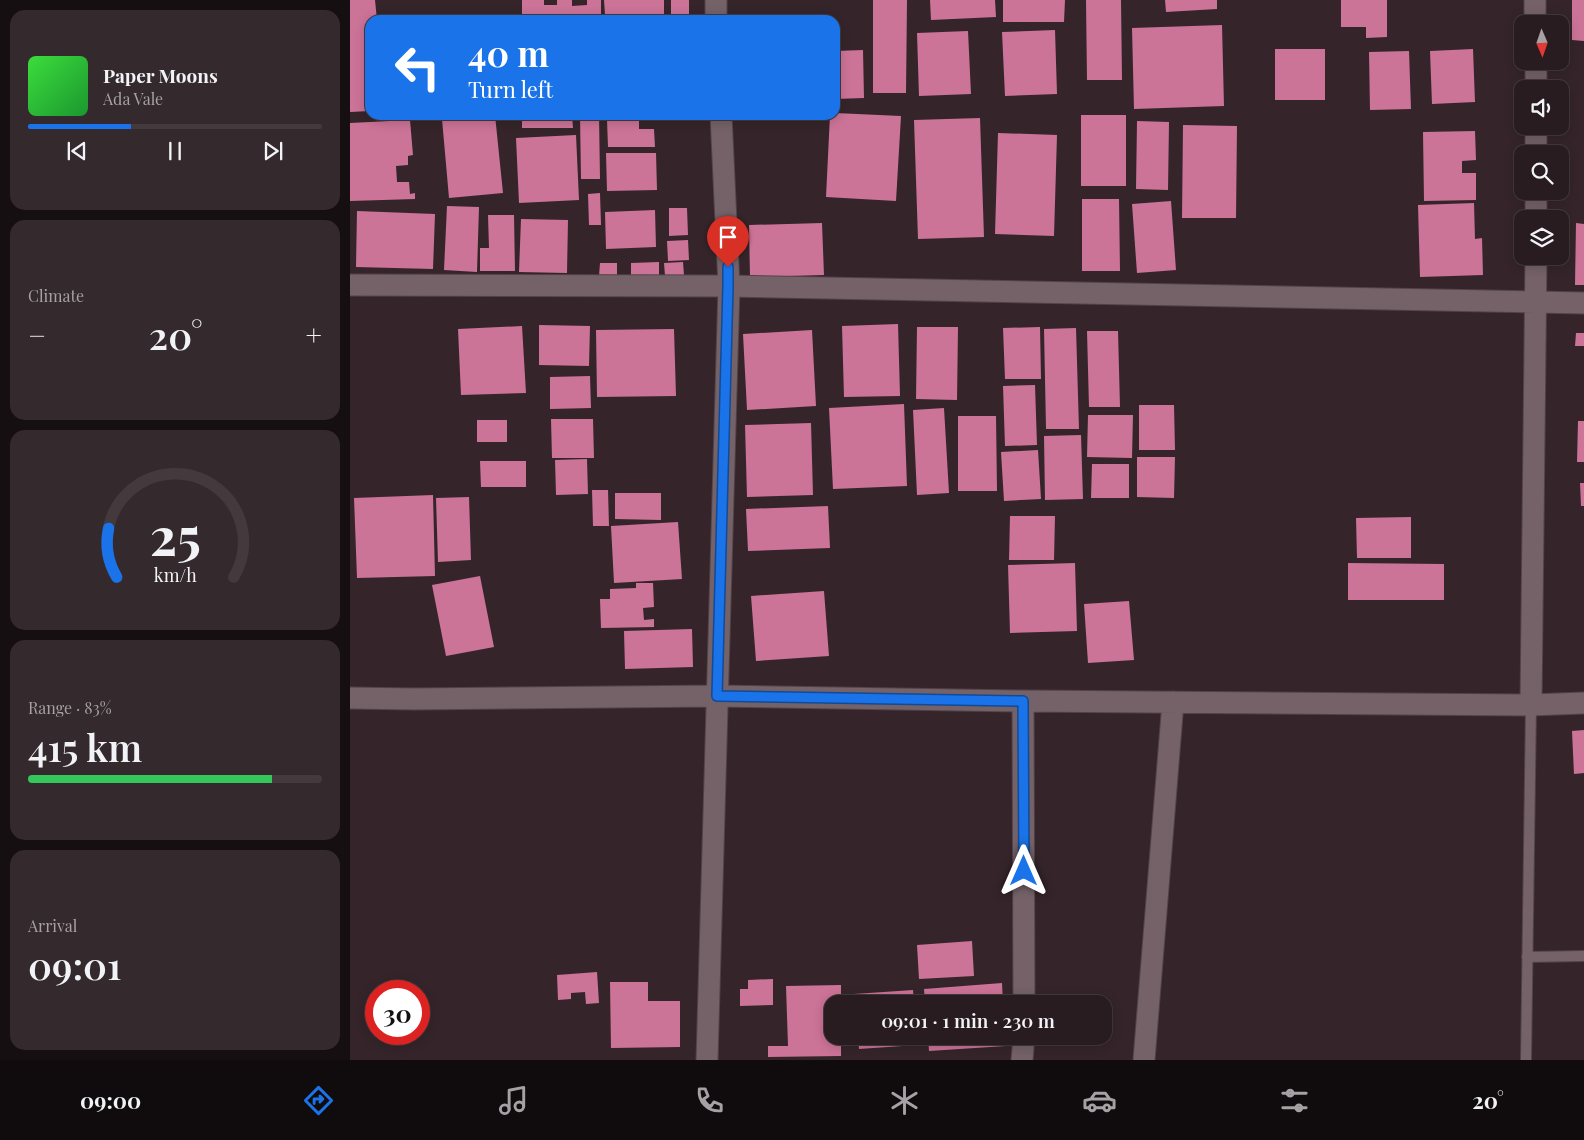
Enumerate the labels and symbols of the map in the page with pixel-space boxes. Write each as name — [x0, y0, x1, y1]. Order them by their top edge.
north arrow — [1514, 15, 1569, 70]
pin — [707, 216, 749, 267]
position arrow — [997, 844, 1049, 896]
speed limit sign: 30 — [365, 980, 430, 1045]

